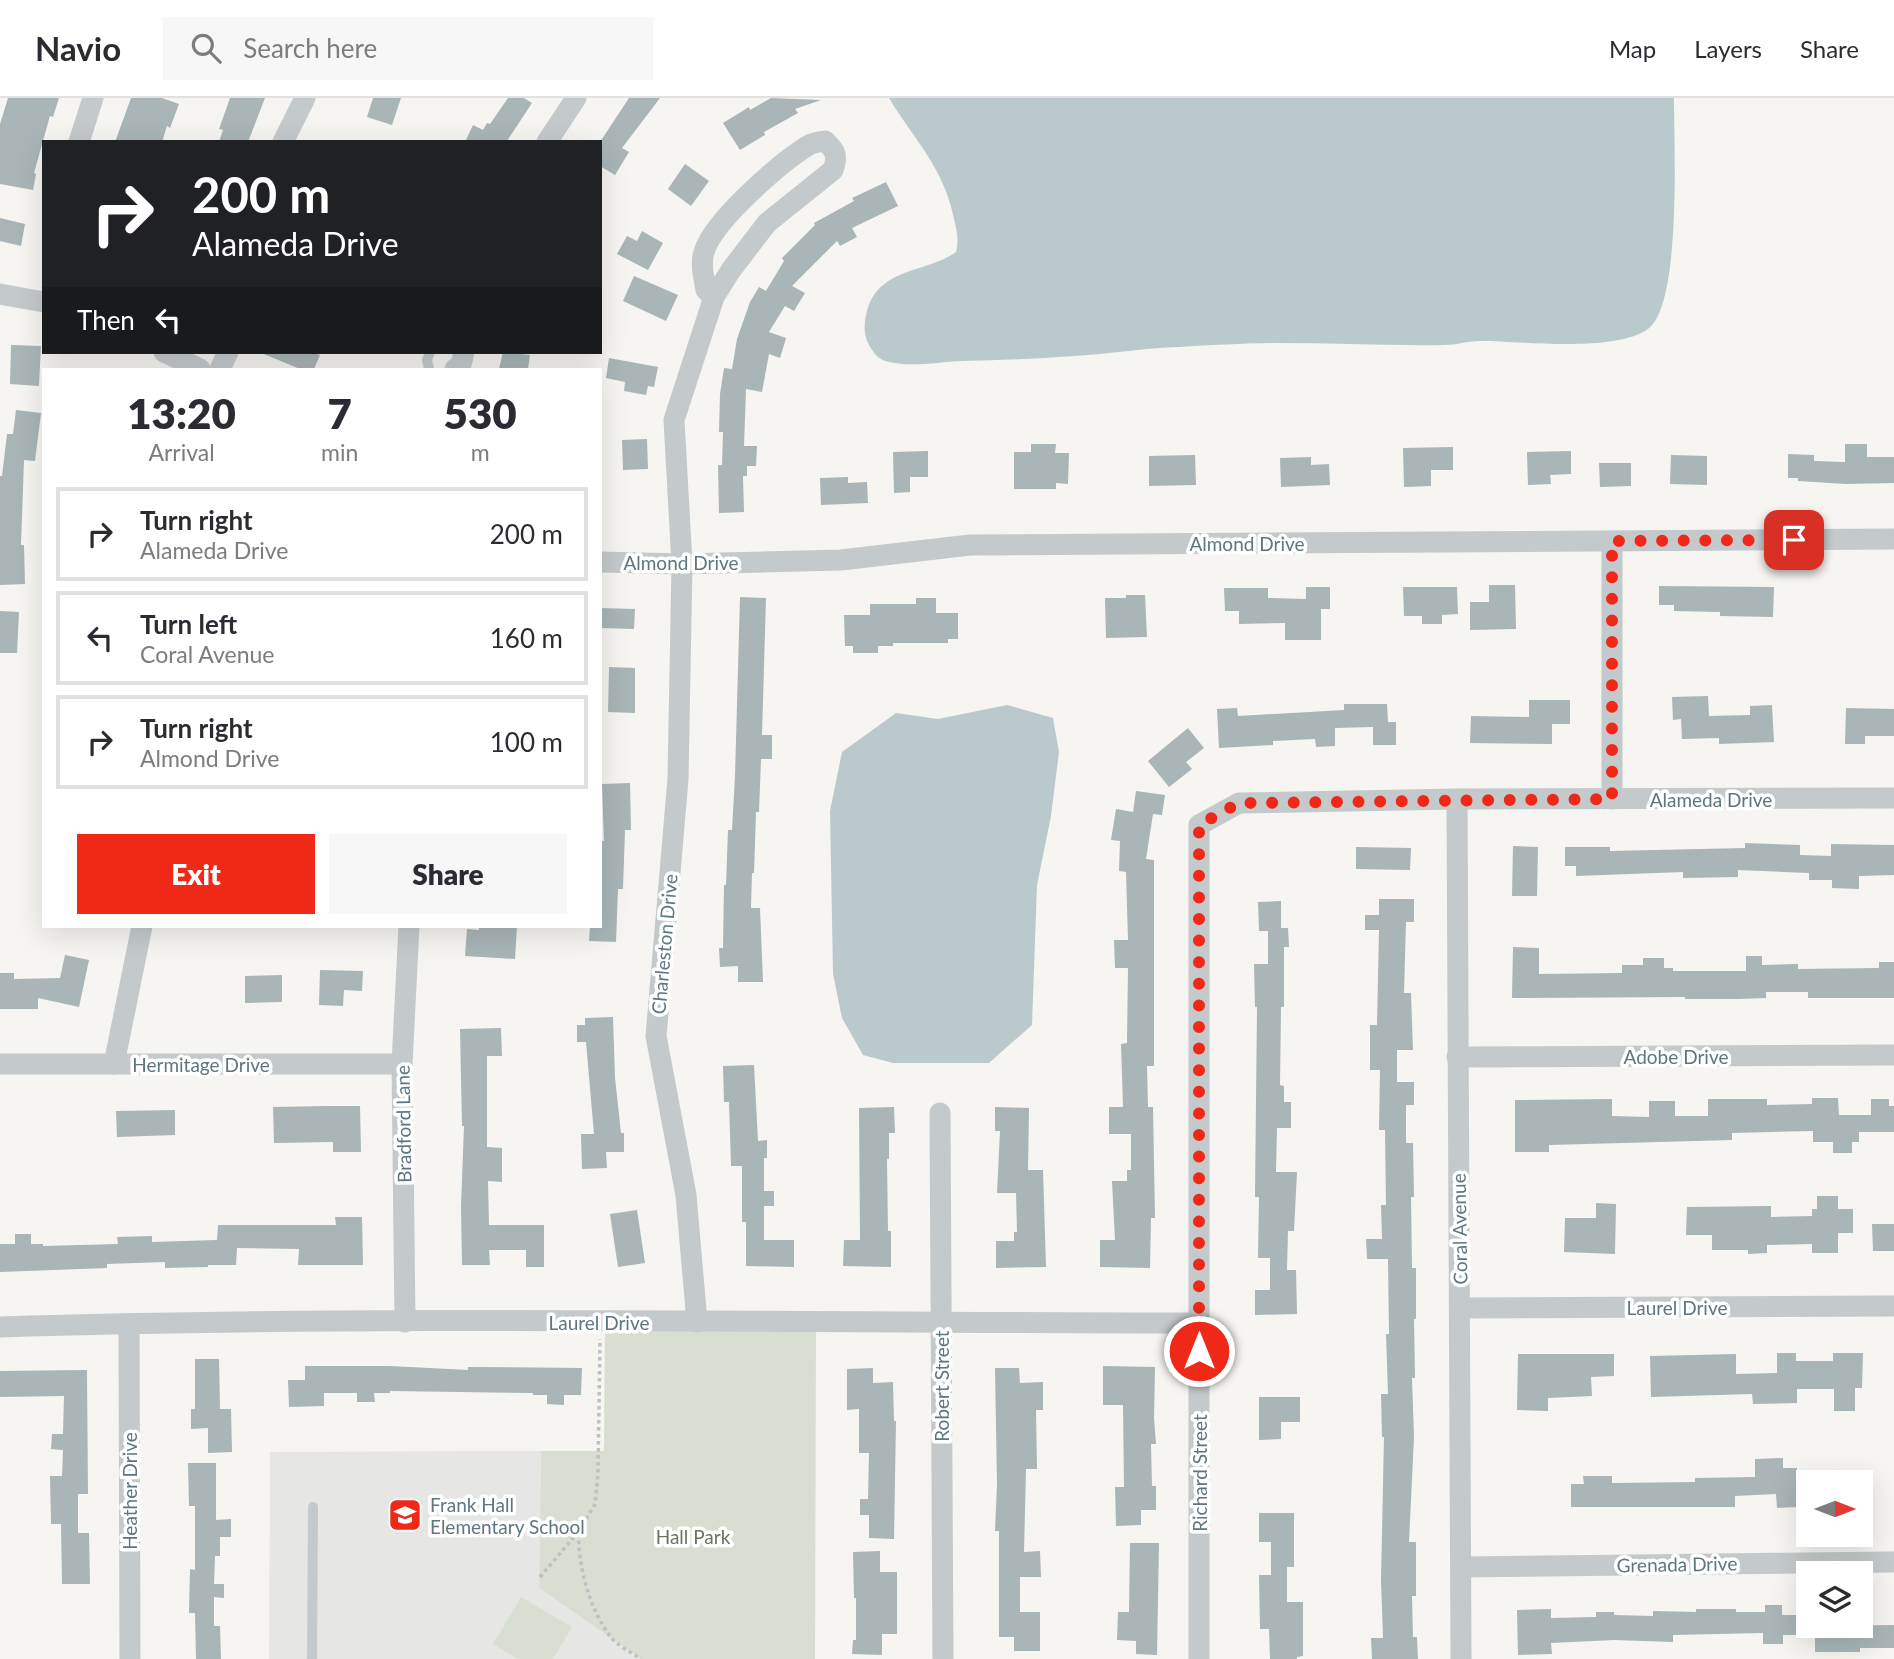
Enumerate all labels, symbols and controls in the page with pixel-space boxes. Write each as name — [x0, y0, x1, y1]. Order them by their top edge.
search box — [163, 17, 653, 80]
text: Navio — [35, 28, 121, 68]
icon: search — [187, 29, 225, 67]
text: Search here — [243, 32, 377, 64]
text: Map — [1609, 34, 1656, 63]
text: Layers — [1694, 34, 1762, 63]
text: Share — [1800, 34, 1859, 63]
text: 200 m — [192, 165, 330, 223]
icon: right — [77, 168, 168, 259]
text: Alameda Drive — [192, 224, 399, 263]
icon: left — [149, 301, 187, 339]
text: Then — [77, 304, 135, 336]
text: 13:20 — [127, 388, 236, 438]
text: 7 — [328, 388, 352, 438]
text: 530 — [444, 388, 517, 438]
text: Arrival — [148, 438, 215, 466]
text: min — [321, 438, 358, 466]
text: m — [471, 438, 490, 466]
text: Turn right — [140, 504, 253, 536]
pin — [1764, 510, 1824, 570]
icon: right — [81, 515, 119, 553]
text: 200 m — [490, 518, 563, 550]
icon: arrive — [1775, 521, 1813, 559]
street label: Almond Drive — [1189, 532, 1305, 555]
text: Alameda Drive — [140, 536, 288, 564]
street label: Almond Drive — [623, 551, 739, 574]
text: Turn left — [140, 608, 237, 640]
icon: left — [81, 619, 119, 657]
text: 160 m — [490, 622, 563, 654]
text: Coral Avenue — [140, 640, 274, 668]
text: Turn right — [140, 712, 253, 744]
icon: right — [81, 723, 119, 761]
text: 100 m — [490, 726, 563, 758]
text: Almond Drive — [140, 744, 279, 772]
street label: Alameda Drive — [1650, 788, 1772, 811]
button: Exit — [77, 834, 315, 914]
button: Share — [329, 834, 567, 914]
street label: Charleston Drive — [646, 873, 682, 1015]
street label: Adobe Drive — [1624, 1045, 1728, 1068]
street label: Hermitage Drive — [132, 1053, 270, 1076]
street label: Bradford Lane — [390, 1065, 416, 1183]
street label: Coral Avenue — [1447, 1173, 1471, 1285]
street label: Laurel Drive — [1627, 1296, 1728, 1319]
street label: Laurel Drive — [549, 1311, 650, 1334]
position arrow — [1162, 1314, 1236, 1388]
street label: Robert Street — [930, 1330, 953, 1442]
street label: Richard Street — [1188, 1414, 1211, 1532]
street label: Heather Drive — [118, 1432, 141, 1550]
north arrow — [1796, 1470, 1872, 1547]
map controls — [1796, 1470, 1873, 1638]
place label: Frank Hall Elementary School — [430, 1493, 585, 1538]
school or university icon: Frank Hall Elementary School — [386, 1496, 424, 1534]
park label: Hall Park — [656, 1525, 731, 1548]
street label: Grenada Drive — [1617, 1551, 1737, 1577]
button: layers — [1796, 1561, 1873, 1638]

